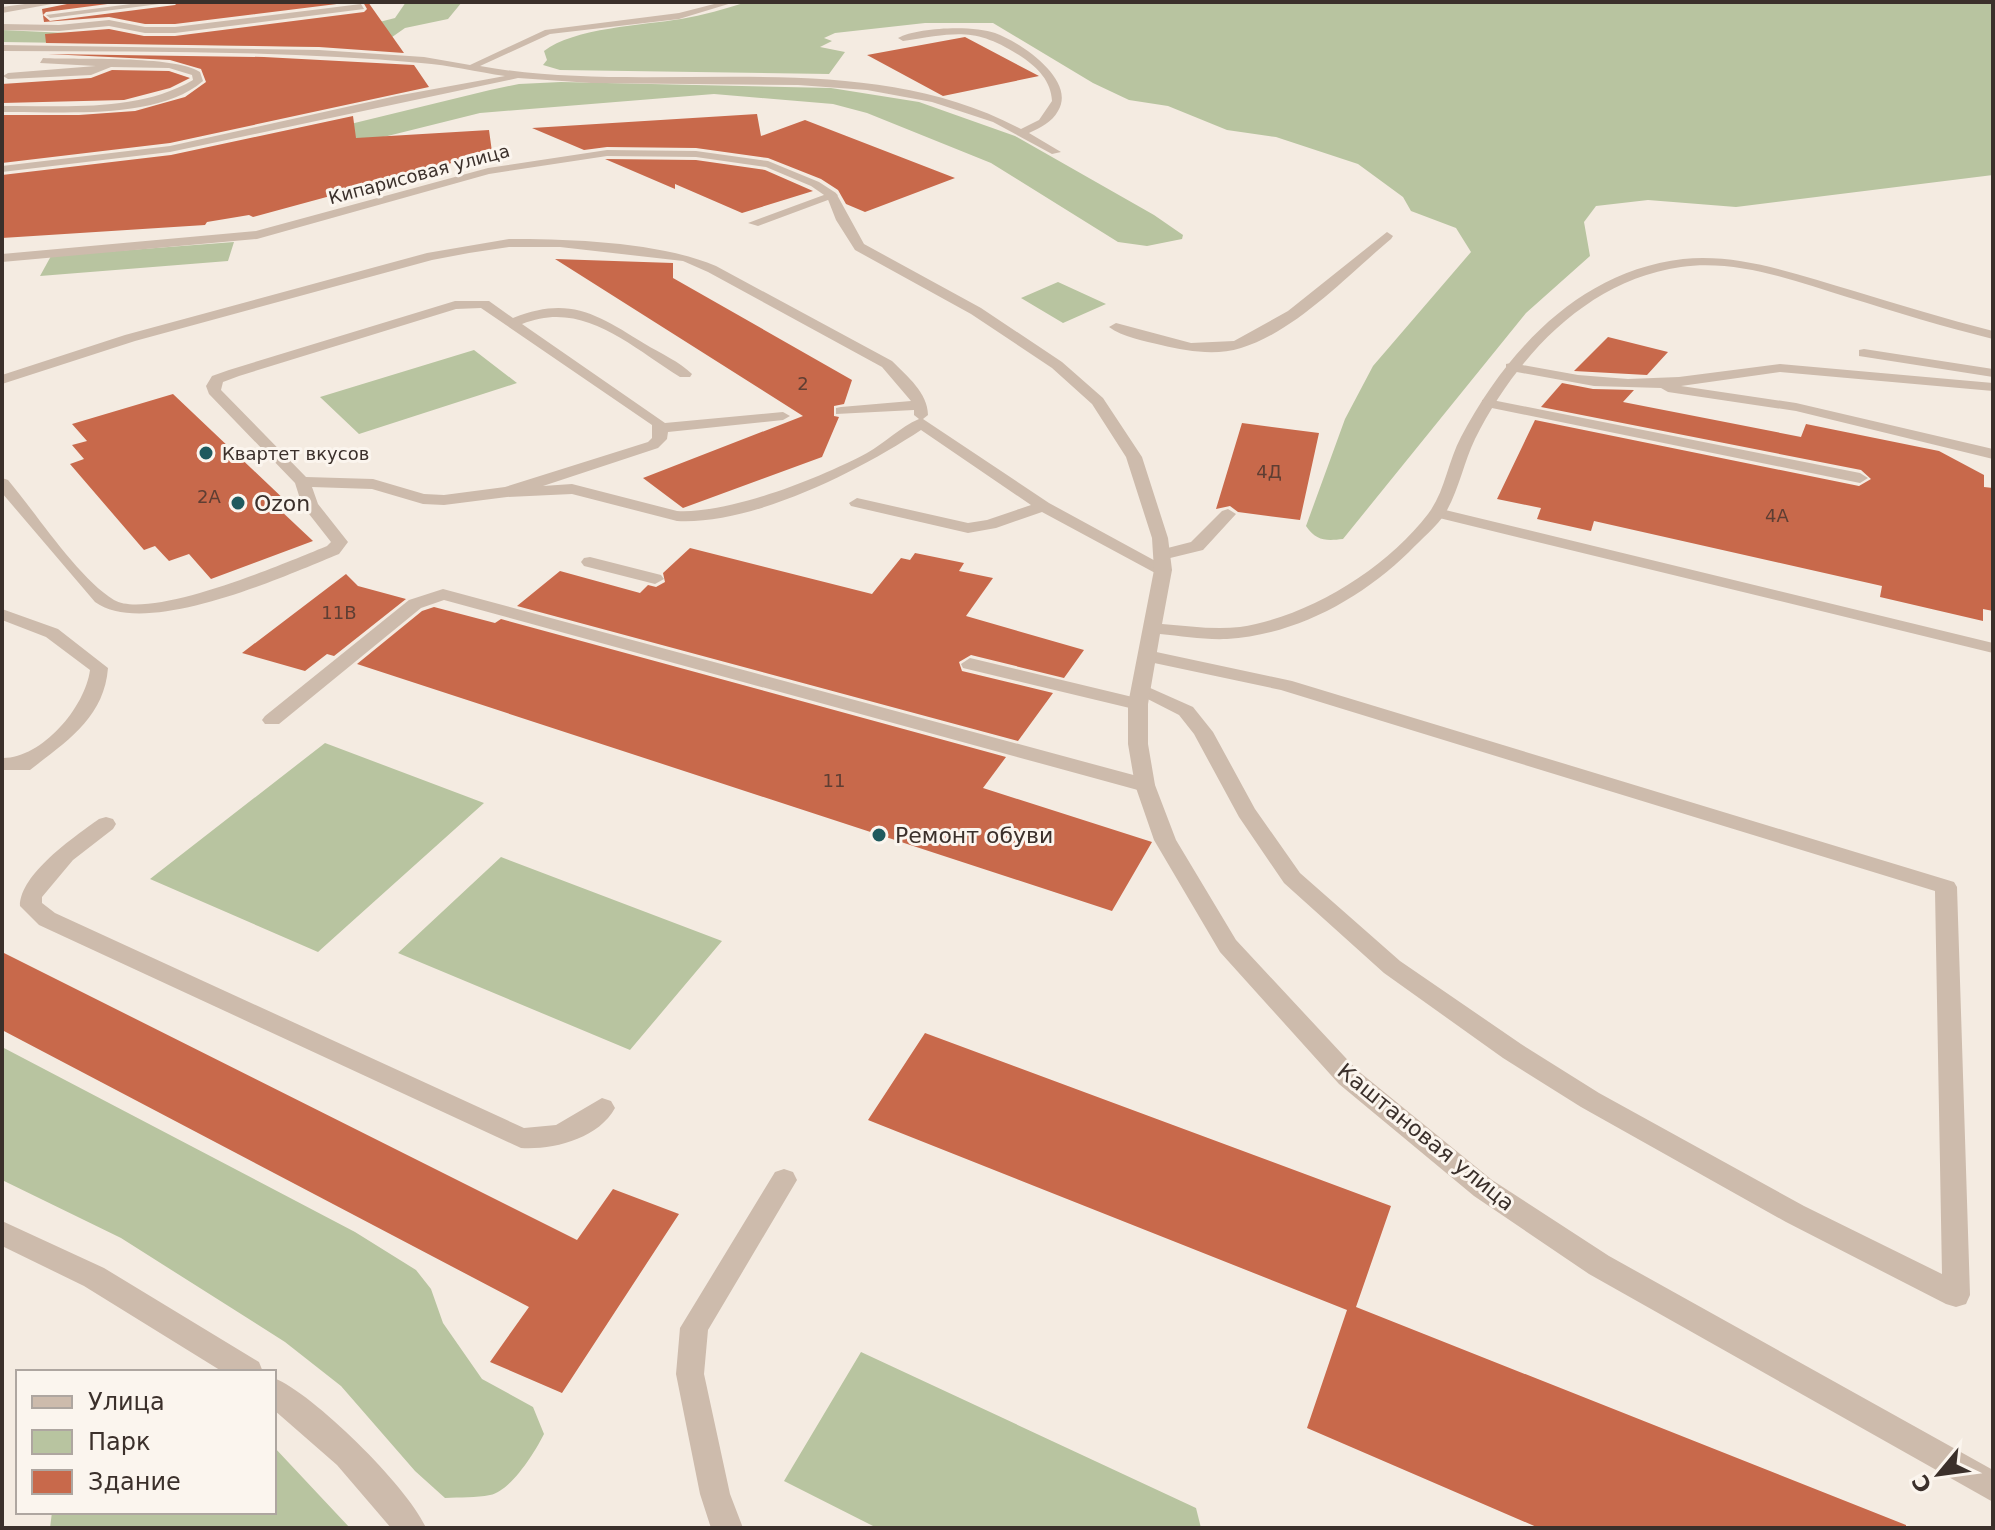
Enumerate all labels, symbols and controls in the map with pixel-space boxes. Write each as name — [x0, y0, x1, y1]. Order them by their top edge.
street label: Кипарисовая улица — [326, 140, 512, 208]
house number: 2 — [797, 373, 809, 394]
place label: Квартет вкусов — [222, 443, 369, 464]
marker: Квартет вкусов — [197, 444, 215, 462]
house number: 4Д — [1256, 461, 1282, 482]
house number: 2А — [197, 486, 222, 507]
place label: Ozon — [254, 491, 310, 516]
marker: Ozon — [229, 494, 247, 512]
house number: 4А — [1765, 505, 1790, 526]
house number: 11В — [321, 602, 357, 623]
house number: 11 — [823, 770, 845, 791]
place label: Ремонт обуви — [895, 823, 1053, 848]
marker: Ремонт обуви — [870, 826, 888, 844]
street label: Каштановая улица — [1333, 1058, 1519, 1216]
legend — [16, 1370, 276, 1514]
text: Улица — [88, 1388, 165, 1416]
text: Парк — [88, 1428, 150, 1456]
north arrow — [1899, 1434, 1979, 1514]
text: Здание — [88, 1468, 181, 1496]
text: С — [1907, 1470, 1937, 1497]

